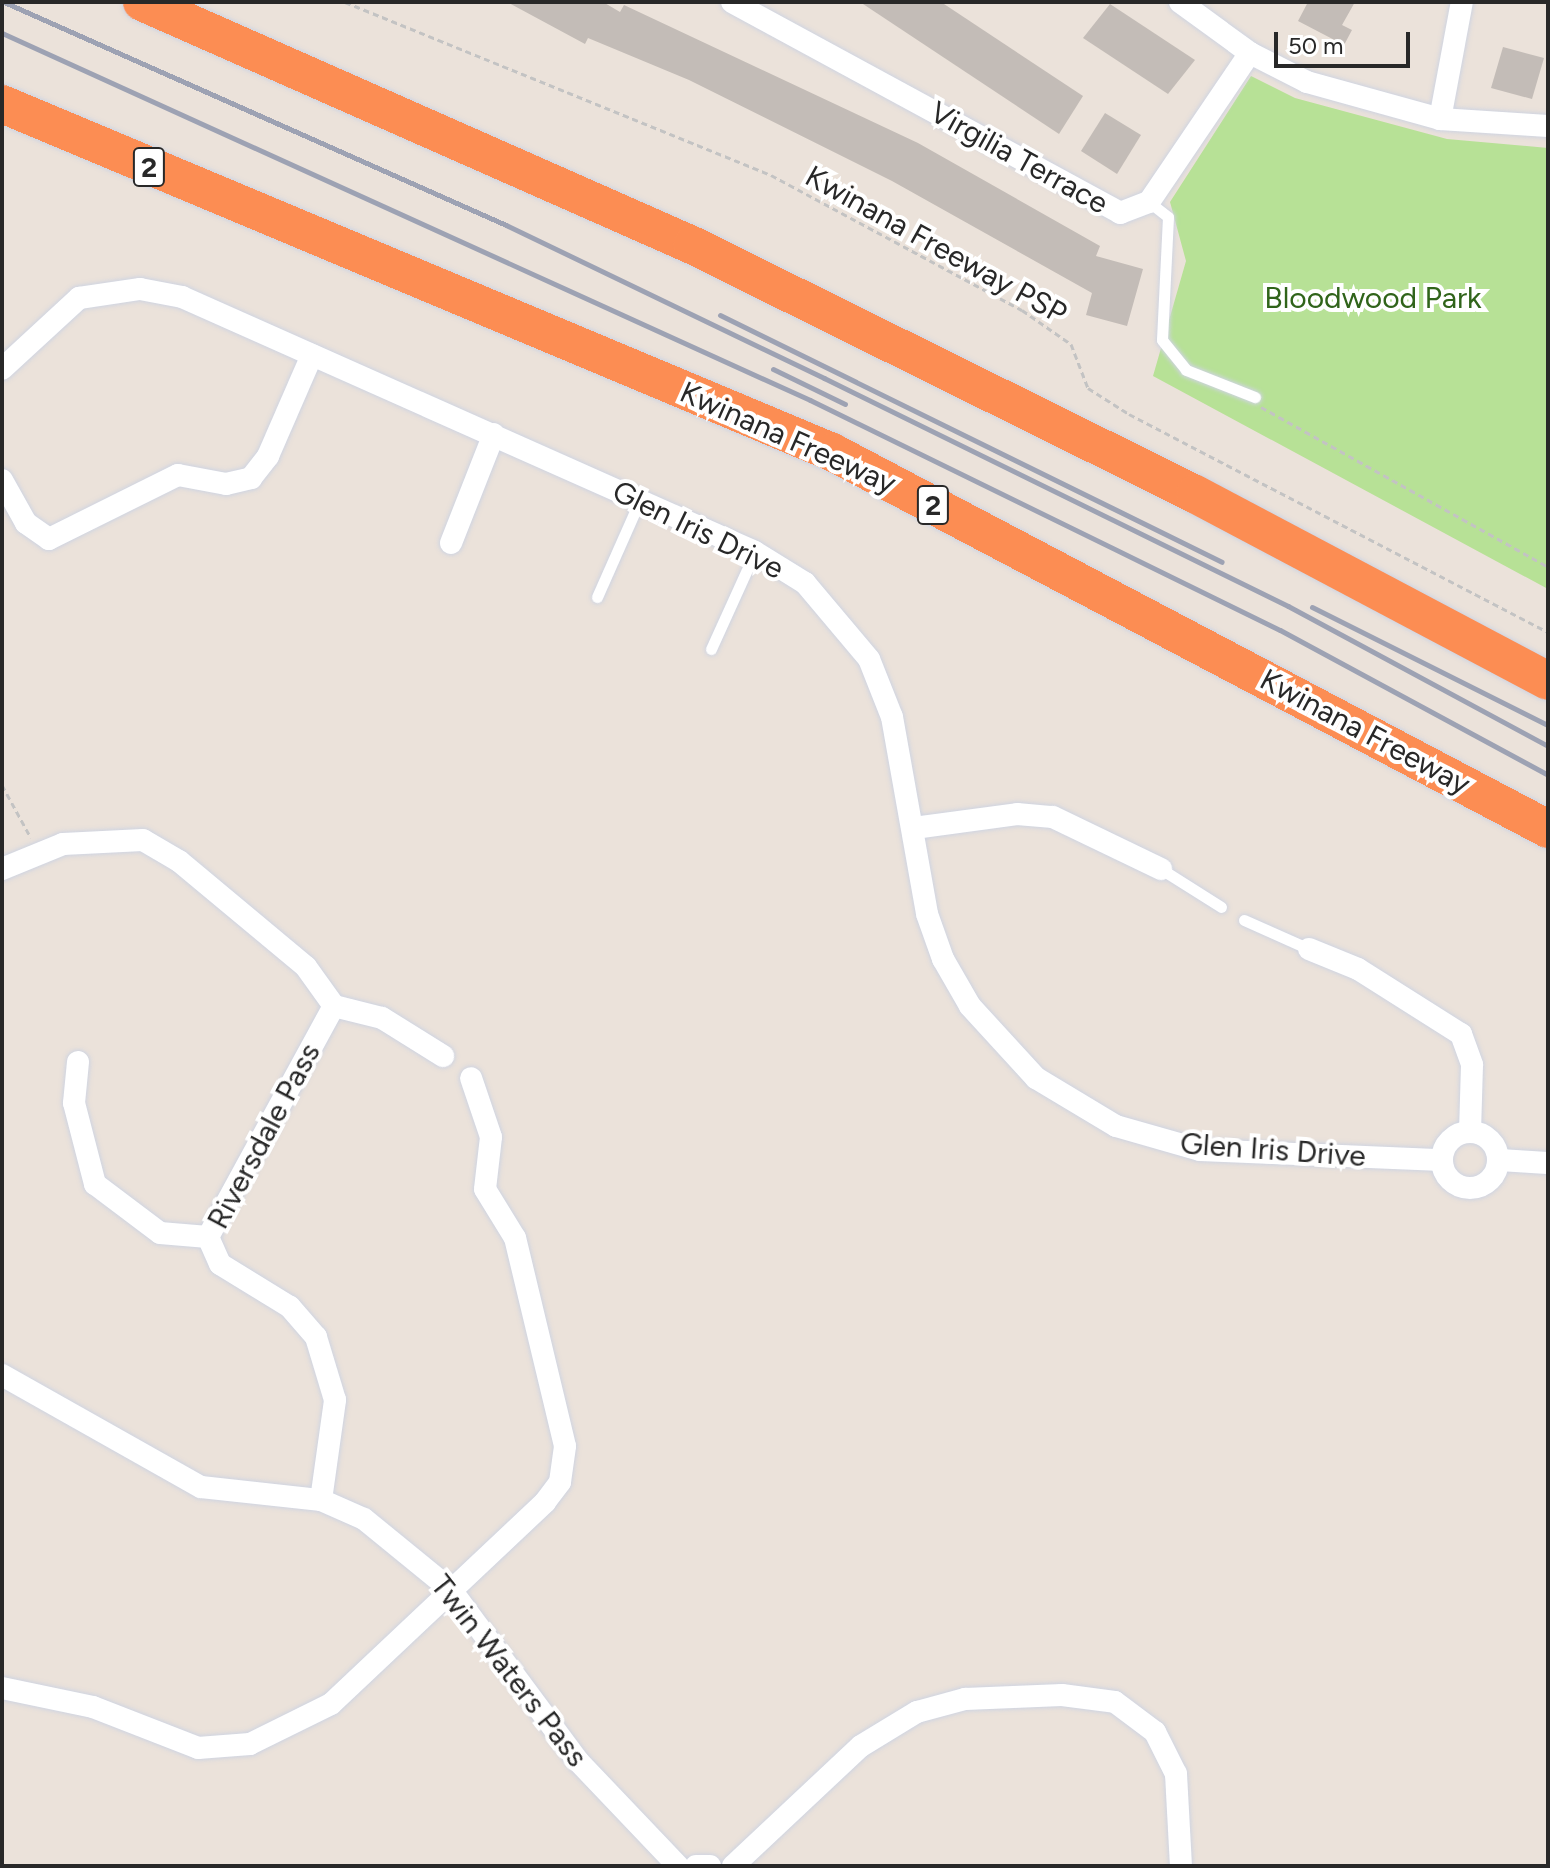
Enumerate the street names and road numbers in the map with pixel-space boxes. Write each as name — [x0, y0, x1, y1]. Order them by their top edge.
street label: Virgilia Terrace — [924, 94, 1114, 222]
road number: 2 — [131, 143, 167, 191]
street label: Kwinana Freeway PSP — [799, 158, 1073, 332]
street label: Kwinana Freeway — [674, 374, 902, 502]
street label: Glen Iris Drive — [607, 473, 789, 587]
road number: 2 — [915, 481, 951, 529]
street label: Kwinana Freeway — [1254, 662, 1476, 802]
street label: Riversdale Pass — [200, 1037, 328, 1235]
street label: Glen Iris Drive — [1179, 1126, 1367, 1174]
street label: Twin Waters Pass — [423, 1568, 595, 1774]

